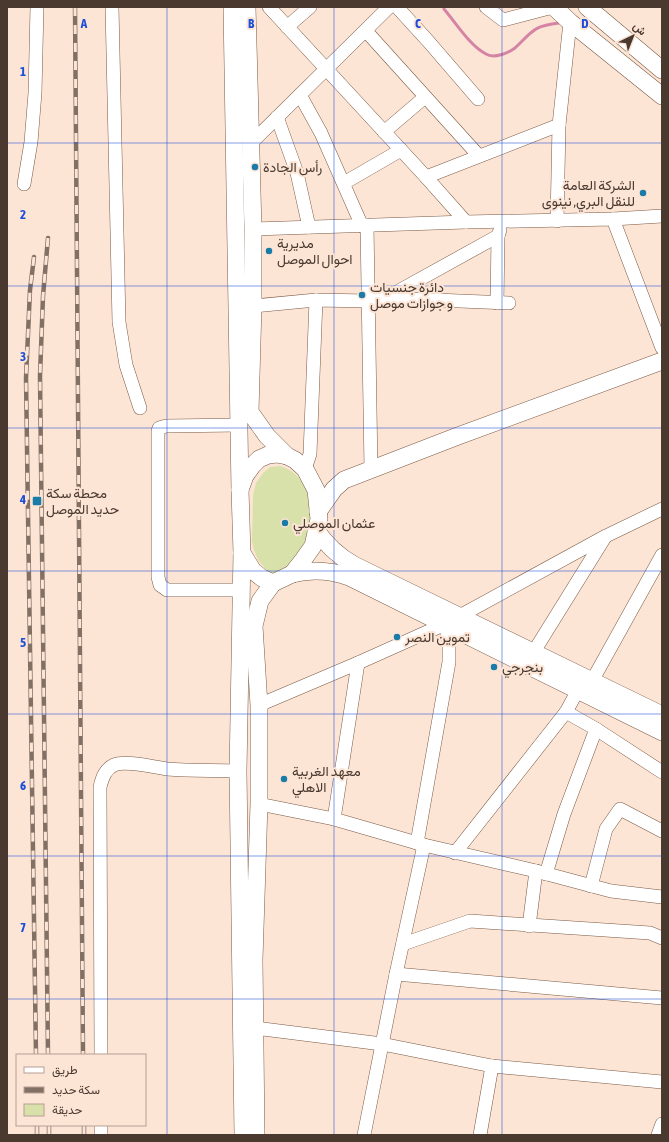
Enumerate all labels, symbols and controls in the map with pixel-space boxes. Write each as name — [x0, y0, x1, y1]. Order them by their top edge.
text: A — [80, 16, 88, 31]
text: B — [248, 16, 255, 31]
text: C — [415, 16, 421, 31]
text: D — [581, 16, 589, 31]
north arrow — [613, 16, 653, 56]
text: ش — [630, 20, 649, 38]
text: 1 — [20, 64, 26, 79]
place label: رأس الجادة — [263, 159, 322, 176]
marker: رأس الجادة — [250, 162, 260, 172]
place label: الشركة العامة للنقل البري, نينوى — [542, 177, 635, 213]
marker: الشركة العامة للنقل البري, نينوى — [638, 188, 648, 198]
text: 2 — [20, 207, 26, 222]
place label: مديرية احوال الموصل — [277, 235, 353, 269]
marker: مديرية احوال الموصل — [264, 246, 274, 256]
place label: دائرة جنسيات و جوازات موصل — [370, 279, 453, 312]
marker: دائرة جنسيات و جوازات موصل — [357, 290, 367, 300]
text: 3 — [20, 349, 26, 364]
place label: محطة سكة حديد الموصل — [46, 485, 119, 518]
text: 4 — [19, 492, 26, 507]
marker: محطة سكة حديد الموصل — [31, 495, 43, 507]
place label: عثمان الموصلي — [293, 515, 375, 535]
marker: عثمان الموصلي — [280, 518, 290, 528]
place label: تموين النصر — [404, 629, 470, 646]
marker: تموين النصر — [392, 632, 402, 642]
text: 5 — [20, 635, 26, 650]
place label: بنجرجي — [502, 659, 543, 679]
marker: بنجرجي — [489, 662, 499, 672]
place label: معهد الغربية الاهلي — [292, 763, 361, 799]
marker: معهد الغربية الاهلي — [279, 774, 289, 784]
text: 6 — [20, 778, 26, 793]
text: 7 — [20, 920, 26, 935]
legend — [16, 1054, 146, 1126]
text: طريق — [52, 1063, 78, 1078]
text: سكة حديد — [52, 1083, 100, 1097]
text: حديقة — [52, 1103, 82, 1117]

